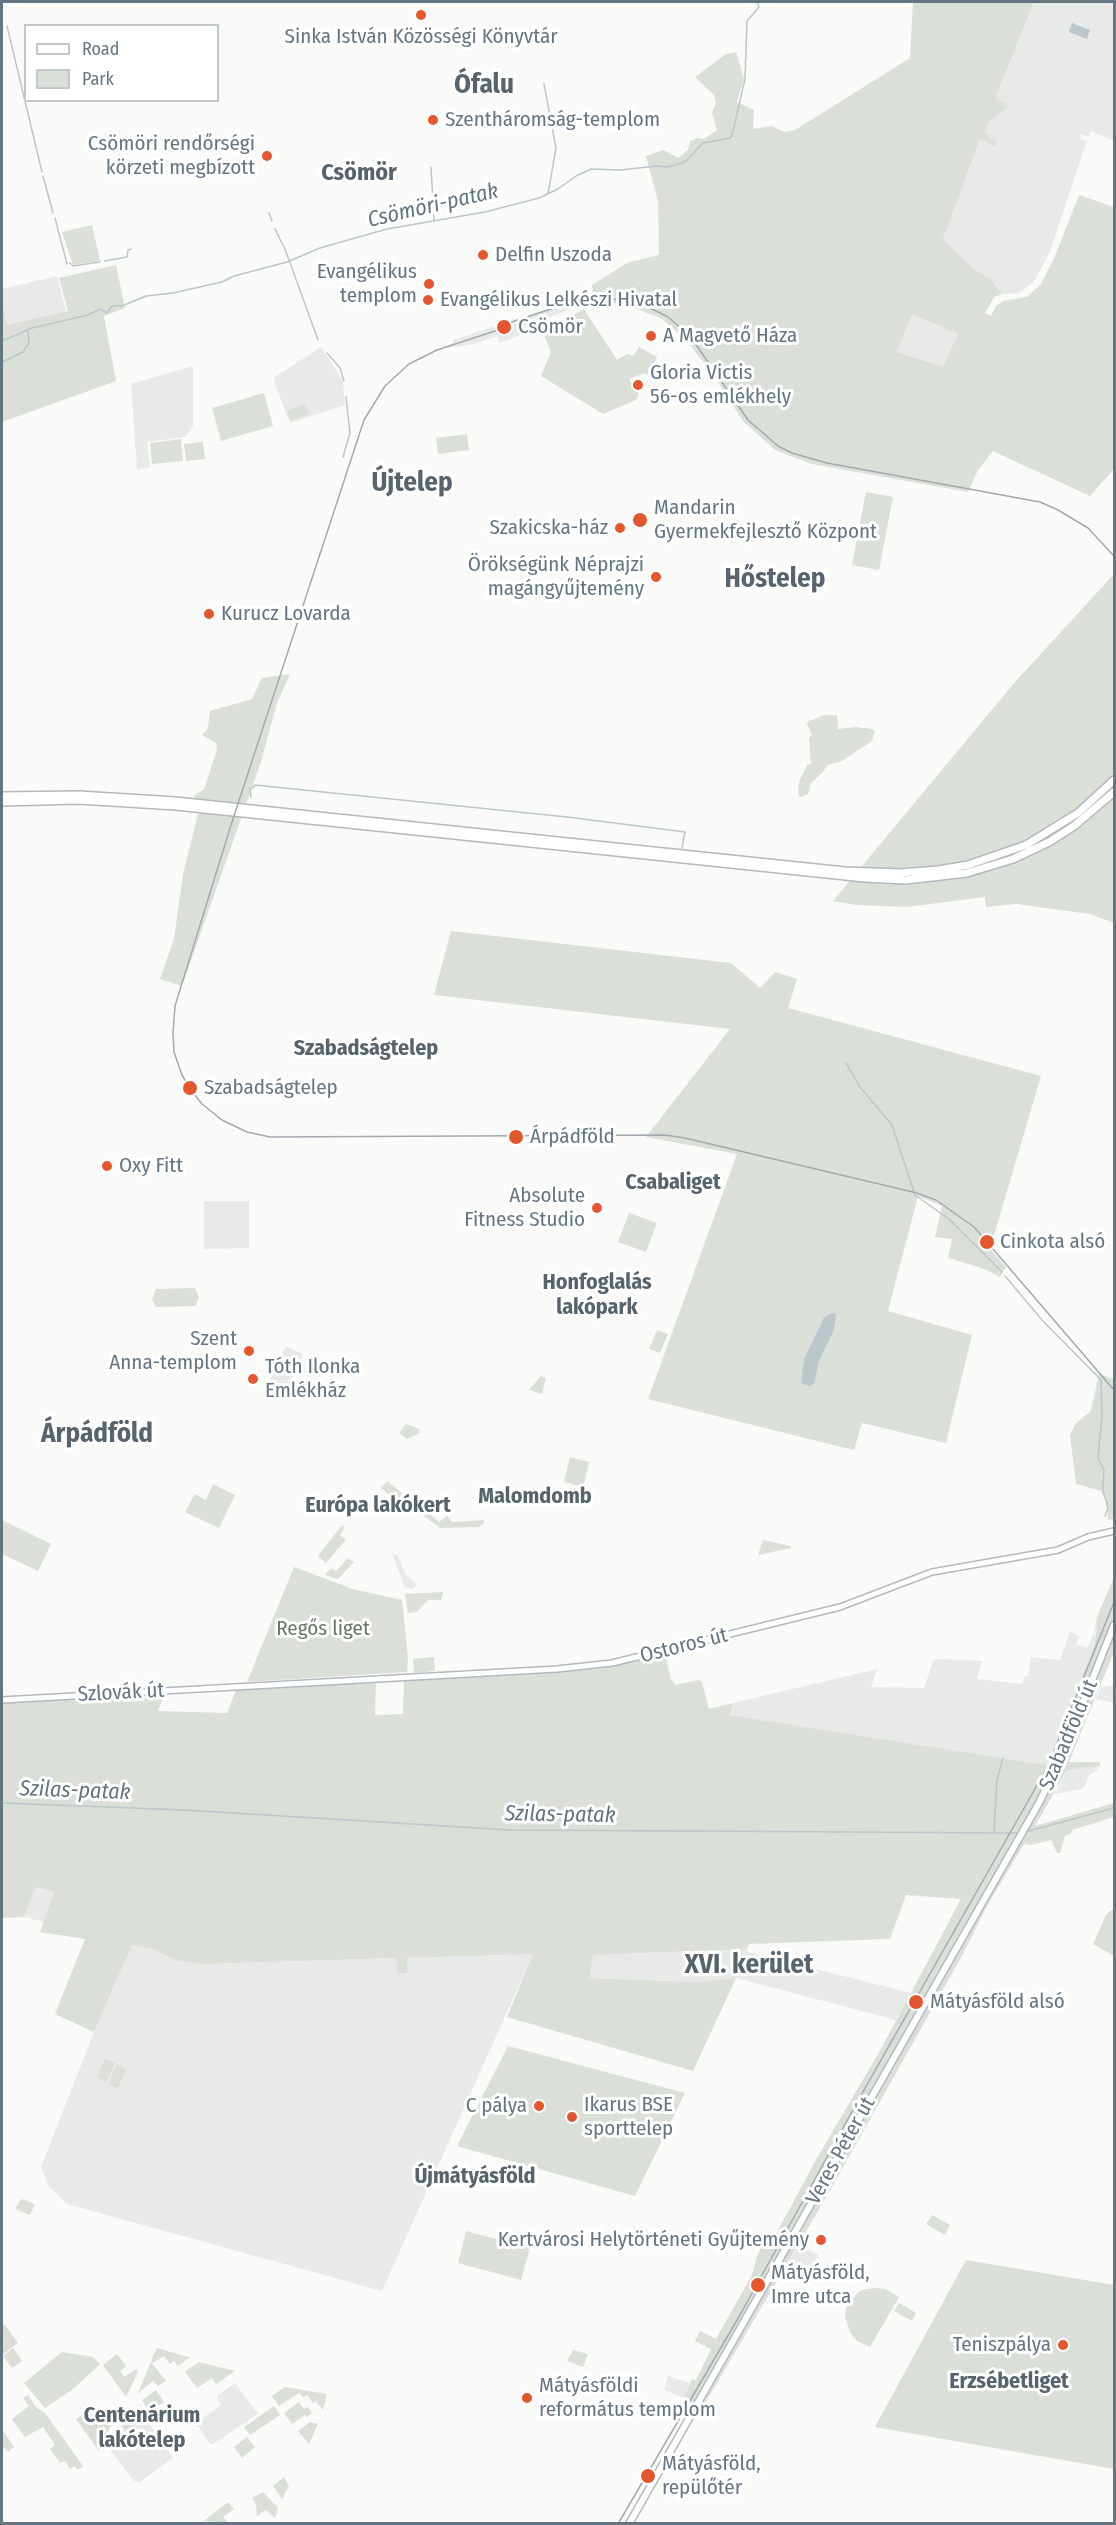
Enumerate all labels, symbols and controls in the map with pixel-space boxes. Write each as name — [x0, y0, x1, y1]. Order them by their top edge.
marker: Sinka István Közösségi Könyvtár — [414, 8, 428, 22]
legend — [24, 24, 219, 102]
place label: Sinka István Közösségi Könyvtár — [284, 24, 558, 50]
text: Road — [82, 38, 119, 60]
text: Park — [82, 68, 114, 90]
district label: Ófalu — [454, 69, 514, 101]
place label: Szentháromság-templom — [445, 107, 660, 133]
marker: Szentháromság-templom — [426, 113, 440, 127]
place label: Csömöri rendőrségi körzeti megbízott — [88, 131, 255, 181]
marker: Csömöri rendőrségi körzeti megbízott — [260, 149, 274, 163]
district label: Csömör — [321, 159, 397, 187]
water label: Csömöri-patak — [365, 178, 501, 234]
place label: Delfin Uszoda — [495, 242, 612, 268]
marker: Delfin Uszoda — [476, 248, 490, 262]
place label: Evangélikus templom — [317, 259, 417, 309]
marker: Evangélikus templom — [422, 277, 436, 291]
place label: Evangélikus Lelkészi Hivatal — [440, 287, 677, 313]
marker: Evangélikus Lelkészi Hivatal — [421, 293, 435, 307]
place label: Csömör — [518, 314, 583, 340]
marker: Csömör — [495, 318, 513, 336]
place label: A Magvető Háza — [663, 323, 797, 349]
marker: A Magvető Háza — [644, 329, 658, 343]
place label: Gloria Victis 56-os emlékhely — [650, 360, 791, 410]
marker: Gloria Victis 56-os emlékhely — [631, 378, 645, 392]
district label: Újtelep — [371, 467, 453, 499]
place label: Mandarin Gyermekfejlesztő Központ — [654, 495, 877, 545]
marker: Mandarin Gyermekfejlesztő Központ — [631, 511, 649, 529]
place label: Szakicska-ház — [489, 515, 608, 541]
marker: Szakicska-ház — [613, 521, 627, 535]
place label: Örökségünk Néprajzi magángyűjtemény — [468, 552, 644, 602]
district label: Hőstelep — [725, 563, 825, 595]
marker: Örökségünk Néprajzi magángyűjtemény — [649, 570, 663, 584]
place label: Kurucz Lovarda — [221, 601, 351, 627]
marker: Kurucz Lovarda — [202, 607, 216, 621]
district label: Szabadságtelep — [294, 1036, 438, 1062]
place label: Szabadságtelep — [204, 1075, 338, 1101]
marker: Szabadságtelep — [181, 1079, 199, 1097]
place label: Árpádföld — [530, 1124, 615, 1150]
marker: Árpádföld — [507, 1128, 525, 1146]
place label: Oxy Fitt — [119, 1153, 183, 1179]
marker: Oxy Fitt — [100, 1159, 114, 1173]
district label: Csabaliget — [625, 1170, 721, 1196]
place label: Absolute Fitness Studio — [464, 1183, 585, 1233]
marker: Absolute Fitness Studio — [590, 1201, 604, 1215]
place label: Cinkota alsó — [1000, 1229, 1105, 1255]
marker: Cinkota alsó — [978, 1233, 996, 1251]
district label: Honfoglalás lakópark — [542, 1270, 652, 1322]
place label: Szent Anna-templom — [109, 1326, 237, 1376]
marker: Szent Anna-templom — [242, 1344, 256, 1358]
place label: Tóth Ilonka Emlékház — [265, 1354, 360, 1404]
marker: Tóth Ilonka Emlékház — [246, 1372, 260, 1386]
district label: Árpádföld — [41, 1418, 153, 1450]
district label: Malomdomb — [478, 1484, 592, 1510]
district label: Európa lakókert — [305, 1493, 451, 1519]
park label: Regős liget — [276, 1616, 370, 1642]
street label: Ostoros út — [638, 1623, 730, 1669]
street label: Szabadföld út — [1034, 1676, 1104, 1794]
street label: Szlovák út — [77, 1678, 165, 1708]
water label: Szilas-patak — [19, 1776, 131, 1806]
water label: Szilas-patak — [504, 1801, 616, 1829]
district label: XVI. kerület — [685, 1949, 813, 1981]
place label: Mátyásföld alsó — [930, 1989, 1065, 2015]
marker: Mátyásföld alsó — [907, 1993, 925, 2011]
place label: Ikarus BSE sporttelep — [584, 2092, 673, 2142]
place label: C pálya — [466, 2093, 527, 2119]
street label: Veres Péter út — [801, 2093, 881, 2209]
marker: C pálya — [532, 2099, 546, 2113]
marker: Ikarus BSE sporttelep — [565, 2110, 579, 2124]
district label: Újmátyásföld — [414, 2164, 536, 2190]
place label: Kertvárosi Helytörténeti Gyűjtemény — [498, 2227, 809, 2253]
marker: Kertvárosi Helytörténeti Gyűjtemény — [814, 2233, 828, 2247]
place label: Mátyásföld, Imre utca — [771, 2260, 870, 2310]
marker: Mátyásföld, Imre utca — [749, 2276, 767, 2294]
place label: Teniszpálya — [953, 2332, 1051, 2358]
marker: Teniszpálya — [1056, 2338, 1070, 2352]
district label: Erzsébetliget — [949, 2369, 1069, 2395]
place label: Mátyásföldi református templom — [539, 2373, 716, 2423]
marker: Mátyásföldi református templom — [520, 2391, 534, 2405]
district label: Centenárium lakótelep — [84, 2403, 200, 2454]
place label: Mátyásföld, repülőtér — [662, 2451, 761, 2501]
marker: Mátyásföld, repülőtér — [639, 2467, 657, 2485]

